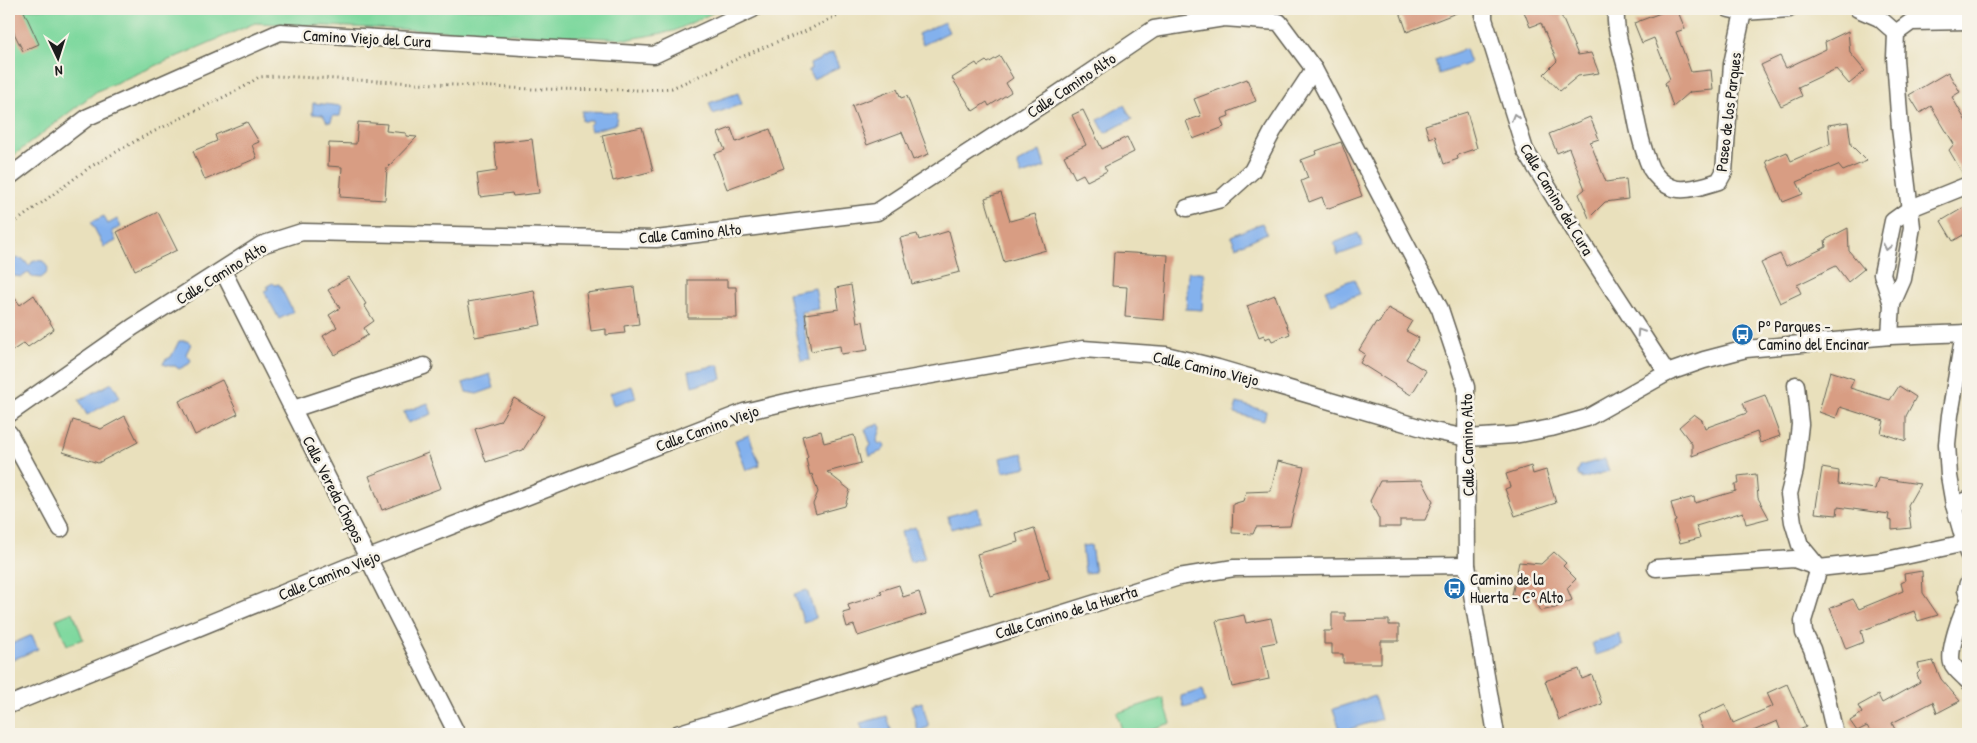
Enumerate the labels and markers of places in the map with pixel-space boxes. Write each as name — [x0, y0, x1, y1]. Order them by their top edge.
place label: Pº Parques - Camino del Encinar — [1758, 315, 1869, 355]
bus stop icon: Pº Parques - Camino del Encinar — [1730, 323, 1754, 347]
place label: Camino de la Huerta - Cº Alto — [1470, 568, 1564, 608]
bus stop icon: Camino de la Huerta - Cº Alto — [1442, 576, 1466, 600]

